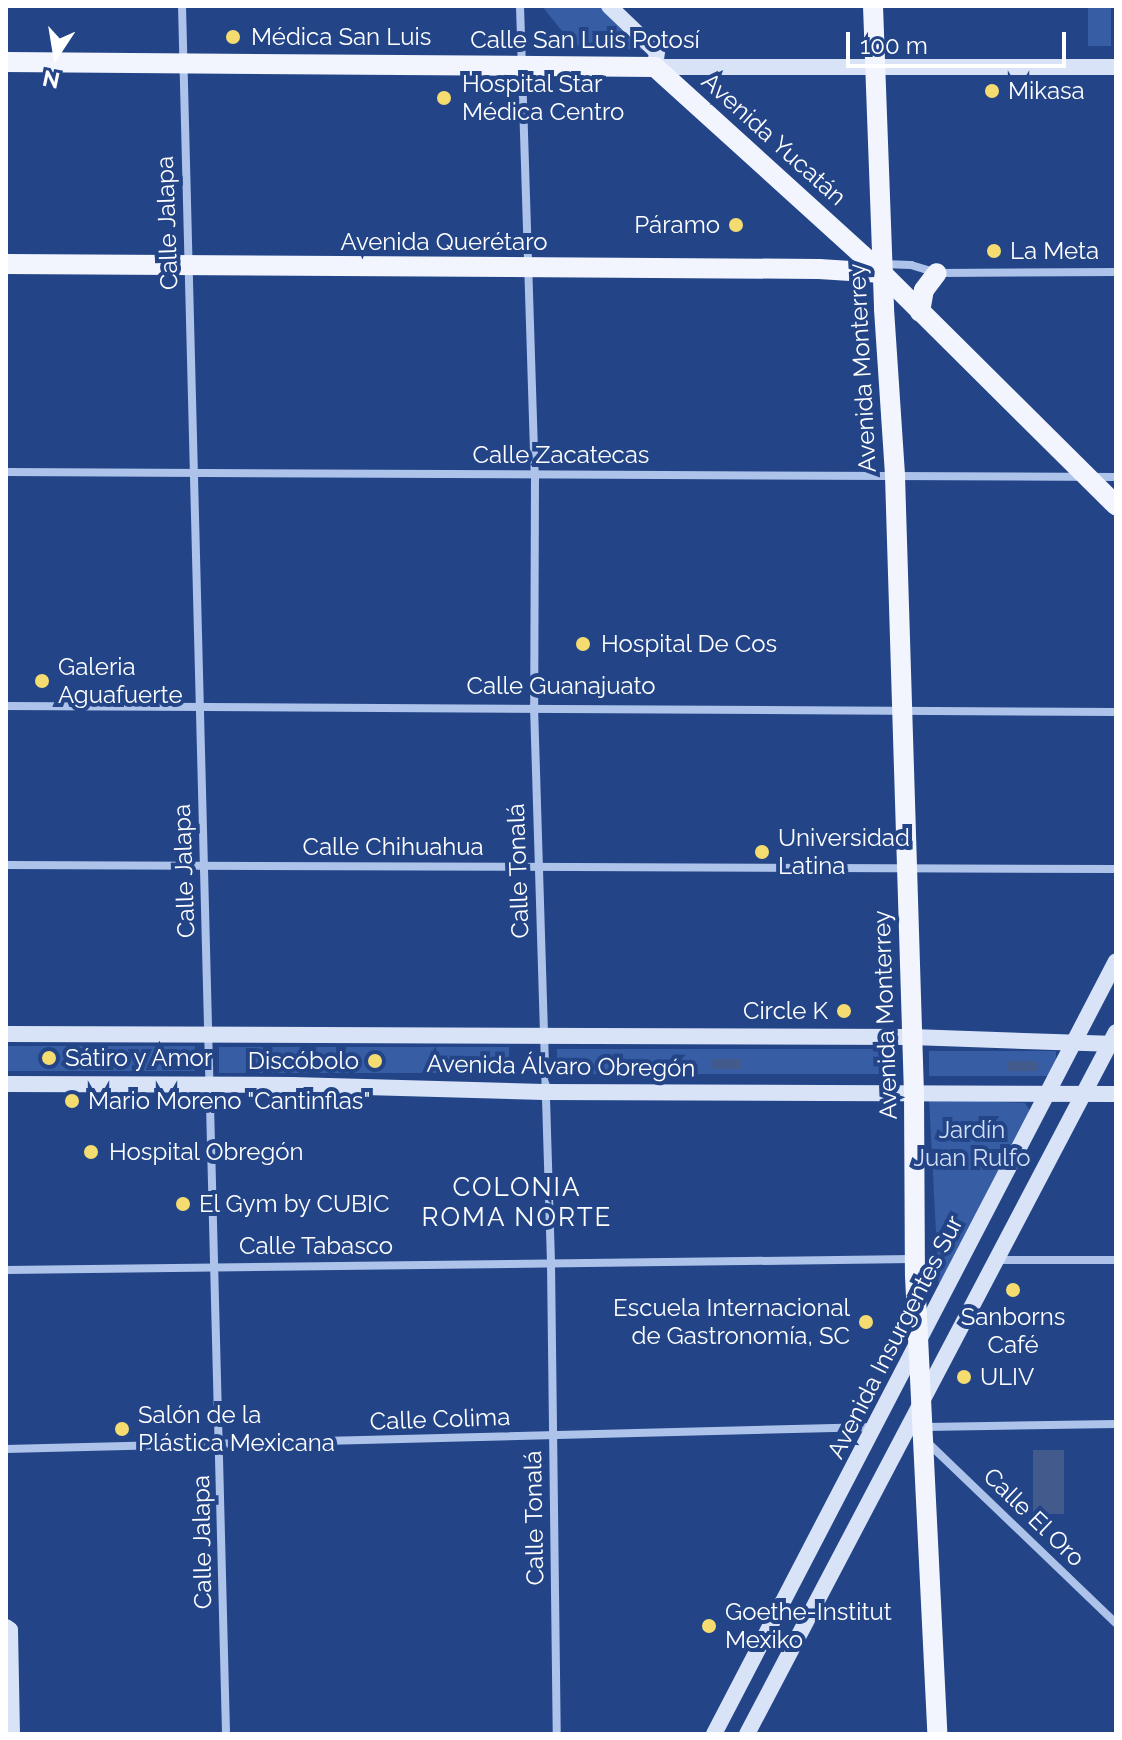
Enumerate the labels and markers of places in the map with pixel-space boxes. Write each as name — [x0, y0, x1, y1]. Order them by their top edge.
place label: Médica San Luis — [251, 23, 431, 51]
marker: Médica San Luis — [222, 26, 244, 48]
place label: Hospital Star Médica Centro — [462, 70, 624, 126]
place label: Mikasa — [1008, 77, 1085, 105]
marker: Mikasa — [983, 82, 1001, 100]
marker: Hospital Star Médica Centro — [433, 87, 455, 109]
place label: Páramo — [634, 211, 720, 239]
marker: Páramo — [727, 216, 745, 234]
place label: La Meta — [1010, 237, 1099, 265]
marker: La Meta — [985, 242, 1003, 260]
place label: Hospital De Cos — [601, 630, 778, 658]
marker: Hospital De Cos — [572, 633, 594, 655]
place label: Galeria Aguafuerte — [58, 653, 183, 709]
marker: Galeria Aguafuerte — [33, 672, 51, 690]
place label: Universidad Latina — [778, 824, 910, 880]
marker: Universidad Latina — [753, 843, 771, 861]
place label: Circle K — [743, 997, 828, 1025]
marker: Circle K — [835, 1002, 853, 1020]
place label: Sátiro y Amor — [65, 1044, 214, 1072]
place label: Discóbolo — [248, 1047, 359, 1075]
marker: Sátiro y Amor — [40, 1049, 58, 1067]
marker: Discóbolo — [366, 1052, 384, 1070]
place label: Mario Moreno "Cantinflas" — [88, 1087, 371, 1115]
marker: Mario Moreno "Cantinflas" — [63, 1092, 81, 1110]
place label: Hospital Obregón — [109, 1138, 304, 1166]
marker: Hospital Obregón — [80, 1141, 102, 1163]
place label: El Gym by CUBIC — [199, 1190, 391, 1218]
marker: El Gym by CUBIC — [174, 1195, 192, 1213]
marker: Sanborns Café — [1004, 1281, 1022, 1299]
place label: Escuela Internacional de Gastronomía, SC — [613, 1294, 850, 1350]
place label: Sanborns Café — [961, 1303, 1065, 1359]
marker: Escuela Internacional de Gastronomía, SC — [857, 1313, 875, 1331]
place label: ULIV — [980, 1363, 1034, 1391]
marker: ULIV — [955, 1368, 973, 1386]
place label: Salón de la Plástica Mexicana — [138, 1401, 335, 1457]
marker: Salón de la Plástica Mexicana — [113, 1420, 131, 1438]
place label: Goethe-Institut Mexiko — [725, 1598, 892, 1654]
marker: Goethe-Institut Mexiko — [700, 1617, 718, 1635]

